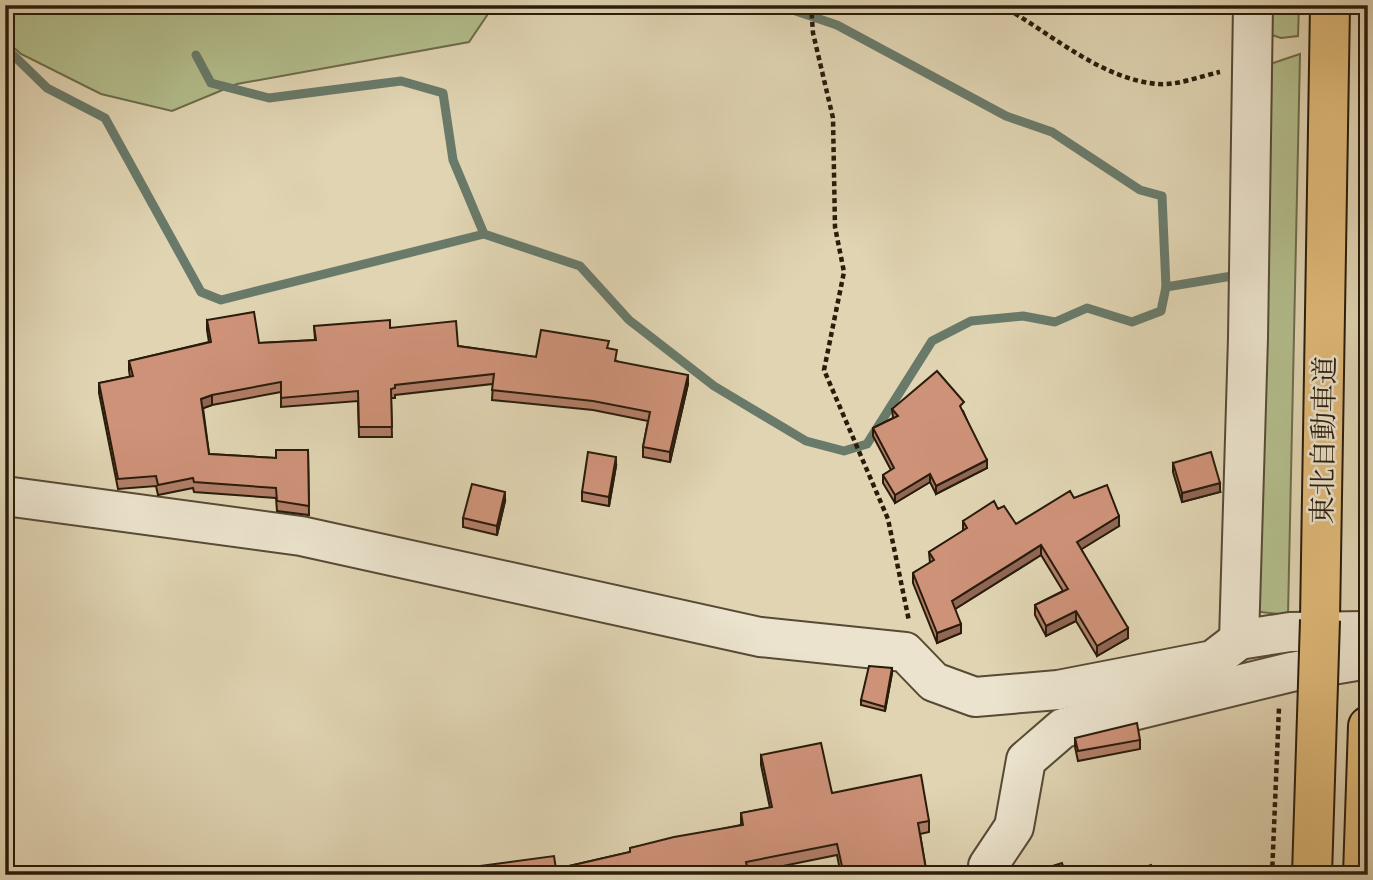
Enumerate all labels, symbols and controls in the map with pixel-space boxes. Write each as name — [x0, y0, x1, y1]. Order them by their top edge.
street label: 東北自動車道 — [1304, 356, 1342, 524]

